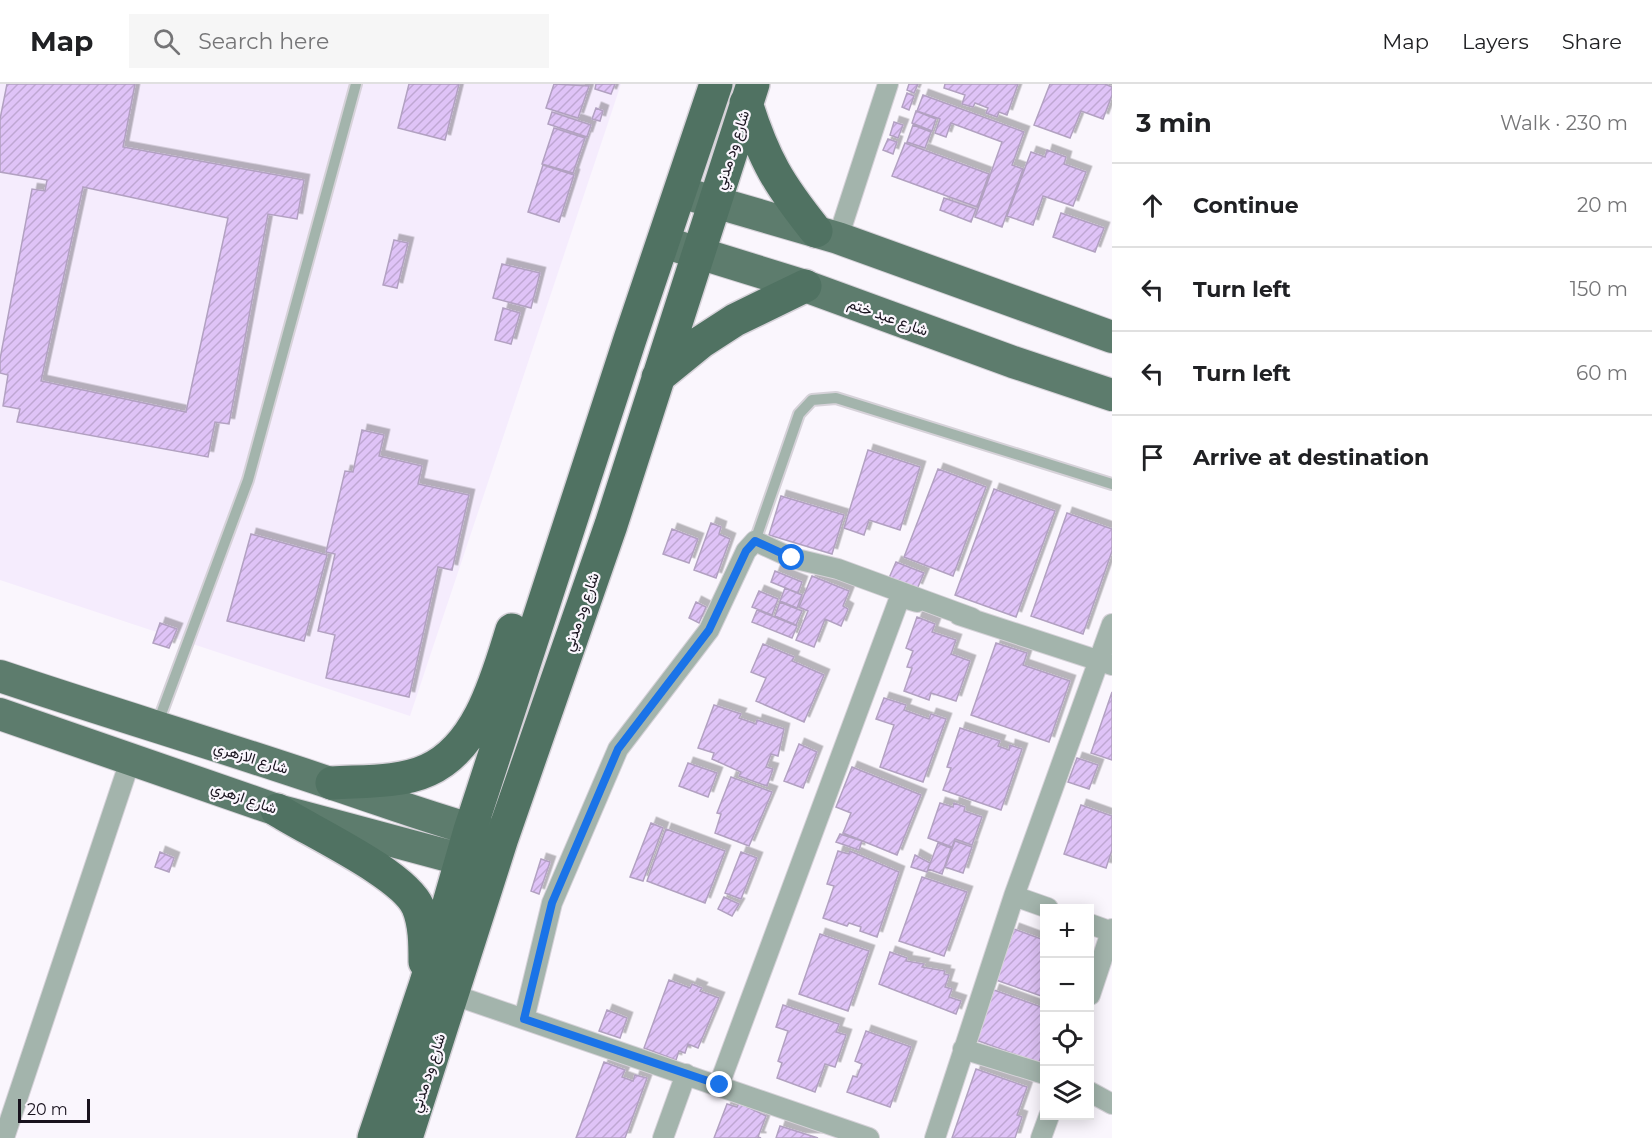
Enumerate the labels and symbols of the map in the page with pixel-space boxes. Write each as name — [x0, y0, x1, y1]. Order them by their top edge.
street label: شارع ود مدني — [710, 108, 757, 193]
street label: شارع عبد ختم — [845, 293, 931, 342]
route start — [778, 544, 804, 570]
street label: شارع ود مدني — [558, 570, 607, 655]
street label: شارع الازهري — [210, 737, 291, 782]
street label: شارع ازهري — [207, 777, 280, 821]
street label: شارع ود مدني — [406, 1031, 453, 1116]
route end — [706, 1071, 732, 1097]
scale bar — [18, 1096, 90, 1124]

